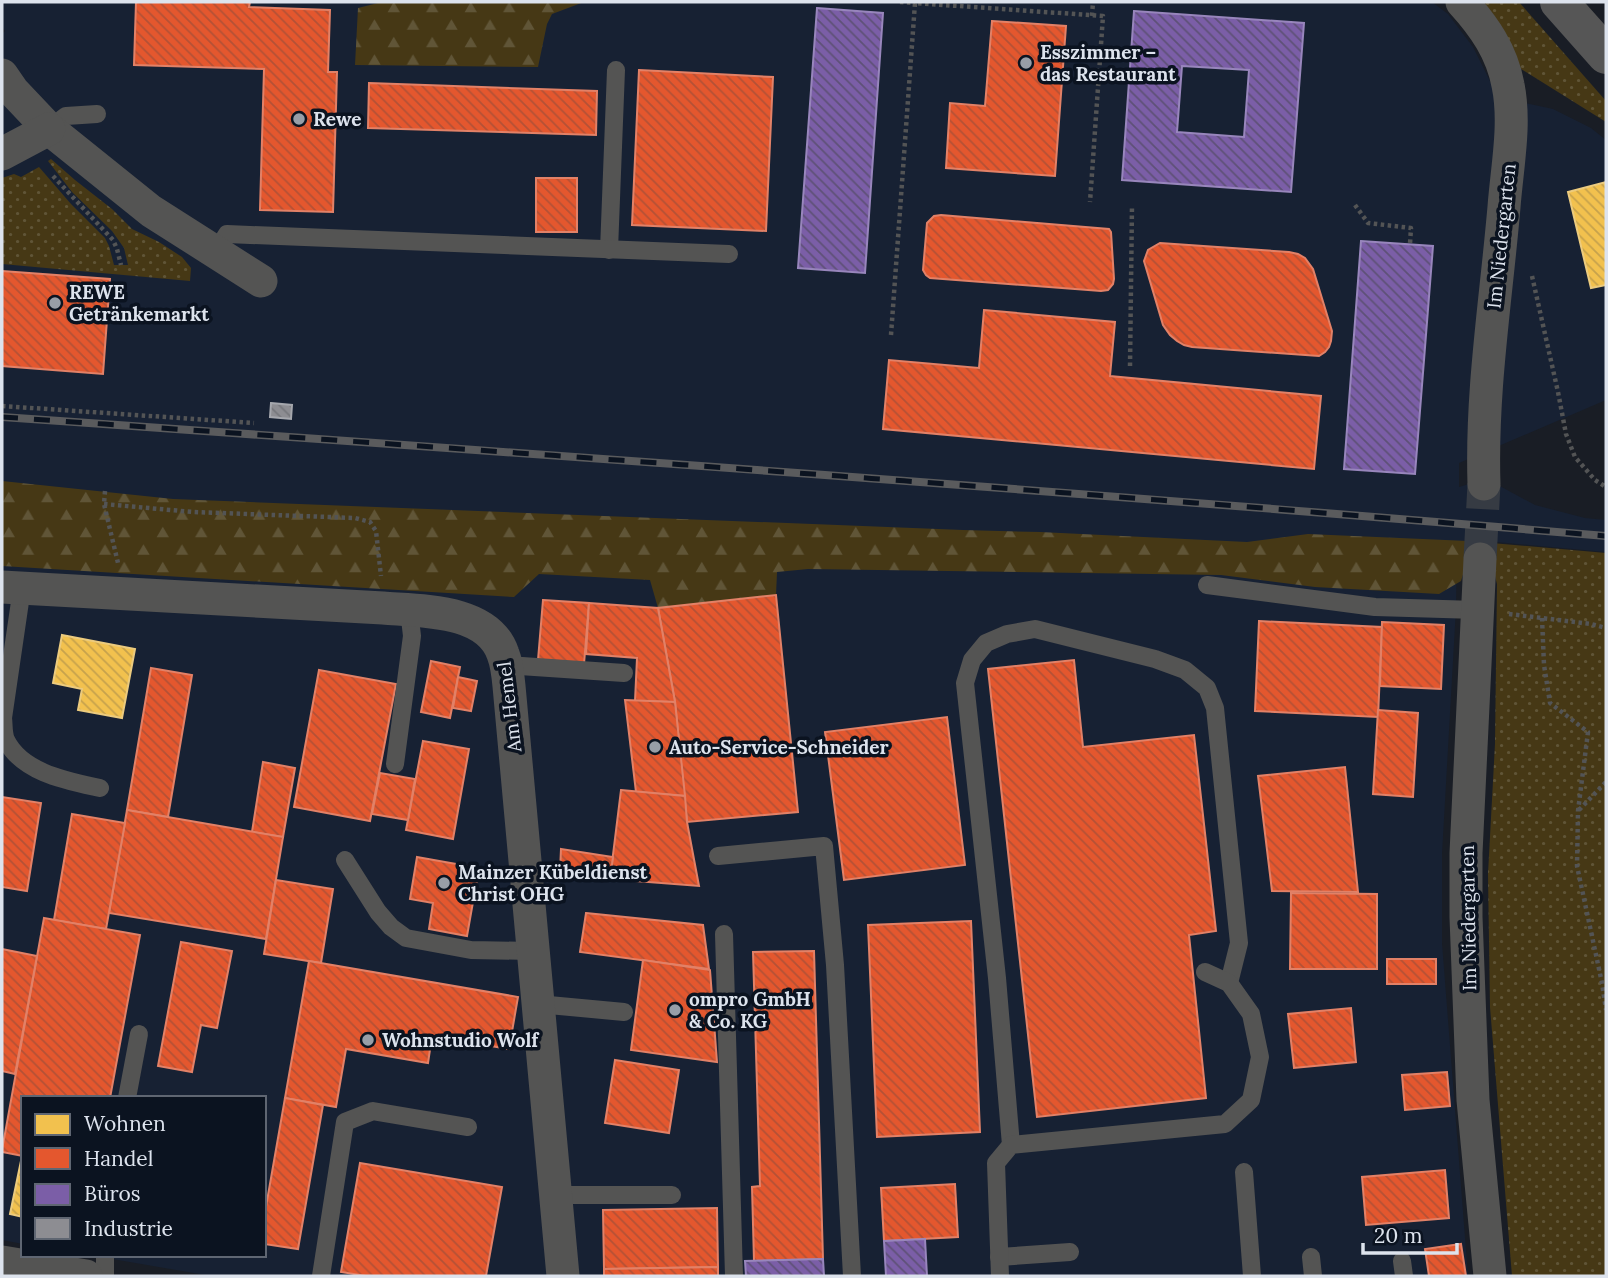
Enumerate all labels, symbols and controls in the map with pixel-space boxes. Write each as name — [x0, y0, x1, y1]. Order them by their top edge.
place label: Esszimmer – das Restaurant — [1040, 40, 1177, 86]
marker: Esszimmer – das Restaurant — [1018, 55, 1034, 71]
place label: Rewe — [313, 107, 361, 131]
marker: Rewe — [291, 111, 307, 127]
street label: Im Niedergarten — [1481, 162, 1521, 310]
place label: REWE Getränkemarkt — [69, 280, 210, 326]
marker: REWE Getränkemarkt — [47, 295, 63, 311]
street label: Am Hemel — [492, 660, 527, 755]
place label: Auto-Service-Schneider — [669, 735, 889, 759]
marker: Auto-Service-Schneider — [647, 739, 663, 755]
street label: Im Niedergarten — [1455, 845, 1481, 991]
place label: Mainzer Kübeldienst Christ OHG — [458, 860, 649, 906]
marker: Mainzer Kübeldienst Christ OHG — [436, 875, 452, 891]
place label: ompro GmbH & Co. KG — [689, 987, 811, 1033]
marker: ompro GmbH & Co. KG — [667, 1002, 683, 1018]
place label: Wohnstudio Wolf — [382, 1028, 540, 1052]
marker: Wohnstudio Wolf — [360, 1032, 376, 1048]
legend — [21, 1096, 266, 1257]
text: Wohnen — [84, 1110, 166, 1137]
text: Handel — [84, 1145, 153, 1172]
text: Büros — [84, 1180, 140, 1207]
scale bar — [1363, 1212, 1458, 1256]
text: Industrie — [84, 1215, 173, 1242]
text: 20 m — [1374, 1222, 1423, 1249]

